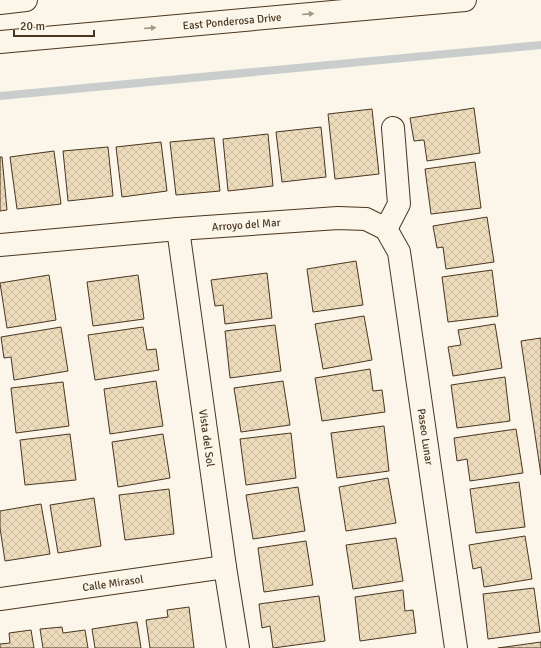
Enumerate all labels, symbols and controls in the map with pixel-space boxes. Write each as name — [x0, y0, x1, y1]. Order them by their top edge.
street label: East Ponderosa Drive — [182, 10, 282, 32]
one-way arrow — [302, 11, 314, 18]
scale bar — [14, 12, 94, 38]
text: 20 m — [20, 19, 45, 34]
one-way arrow — [144, 25, 156, 32]
street label: Arroyo del Mar — [211, 215, 281, 233]
street label: Paseo Lunar — [415, 407, 436, 466]
street label: Vista del Sol — [197, 408, 218, 468]
street label: Calle Mirasol — [81, 572, 144, 594]

